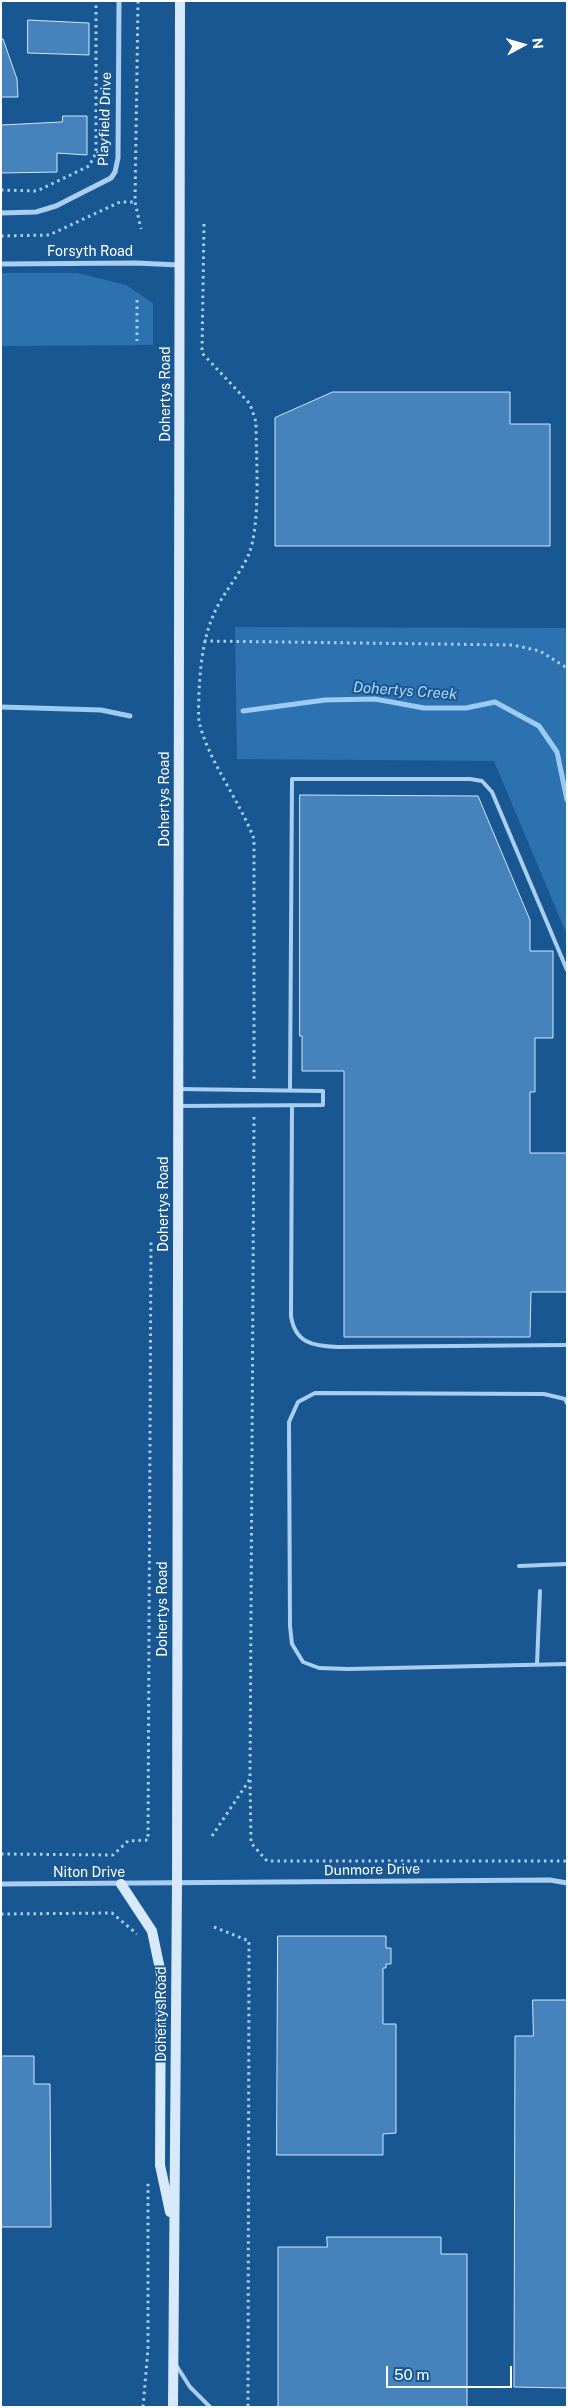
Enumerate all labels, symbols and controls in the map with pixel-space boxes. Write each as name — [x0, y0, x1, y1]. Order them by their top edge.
north arrow — [498, 20, 548, 70]
text: N — [529, 37, 546, 50]
street label: Playfield Drive — [95, 72, 115, 166]
street label: Forsyth Road — [47, 244, 133, 260]
street label: Dohertys Road — [158, 346, 174, 442]
water label: Dohertys Creek — [352, 678, 458, 704]
street label: Dohertys Road — [157, 751, 173, 847]
street label: Dohertys Road — [156, 1156, 172, 1252]
street label: Dohertys Road — [155, 1561, 171, 1657]
street label: Dunmore Drive — [324, 1861, 420, 1879]
street label: Niton Drive — [53, 1865, 125, 1881]
street label: Dohertys Road — [154, 1966, 170, 2062]
scale bar — [388, 2356, 514, 2388]
text: 50 m — [394, 2366, 429, 2383]

